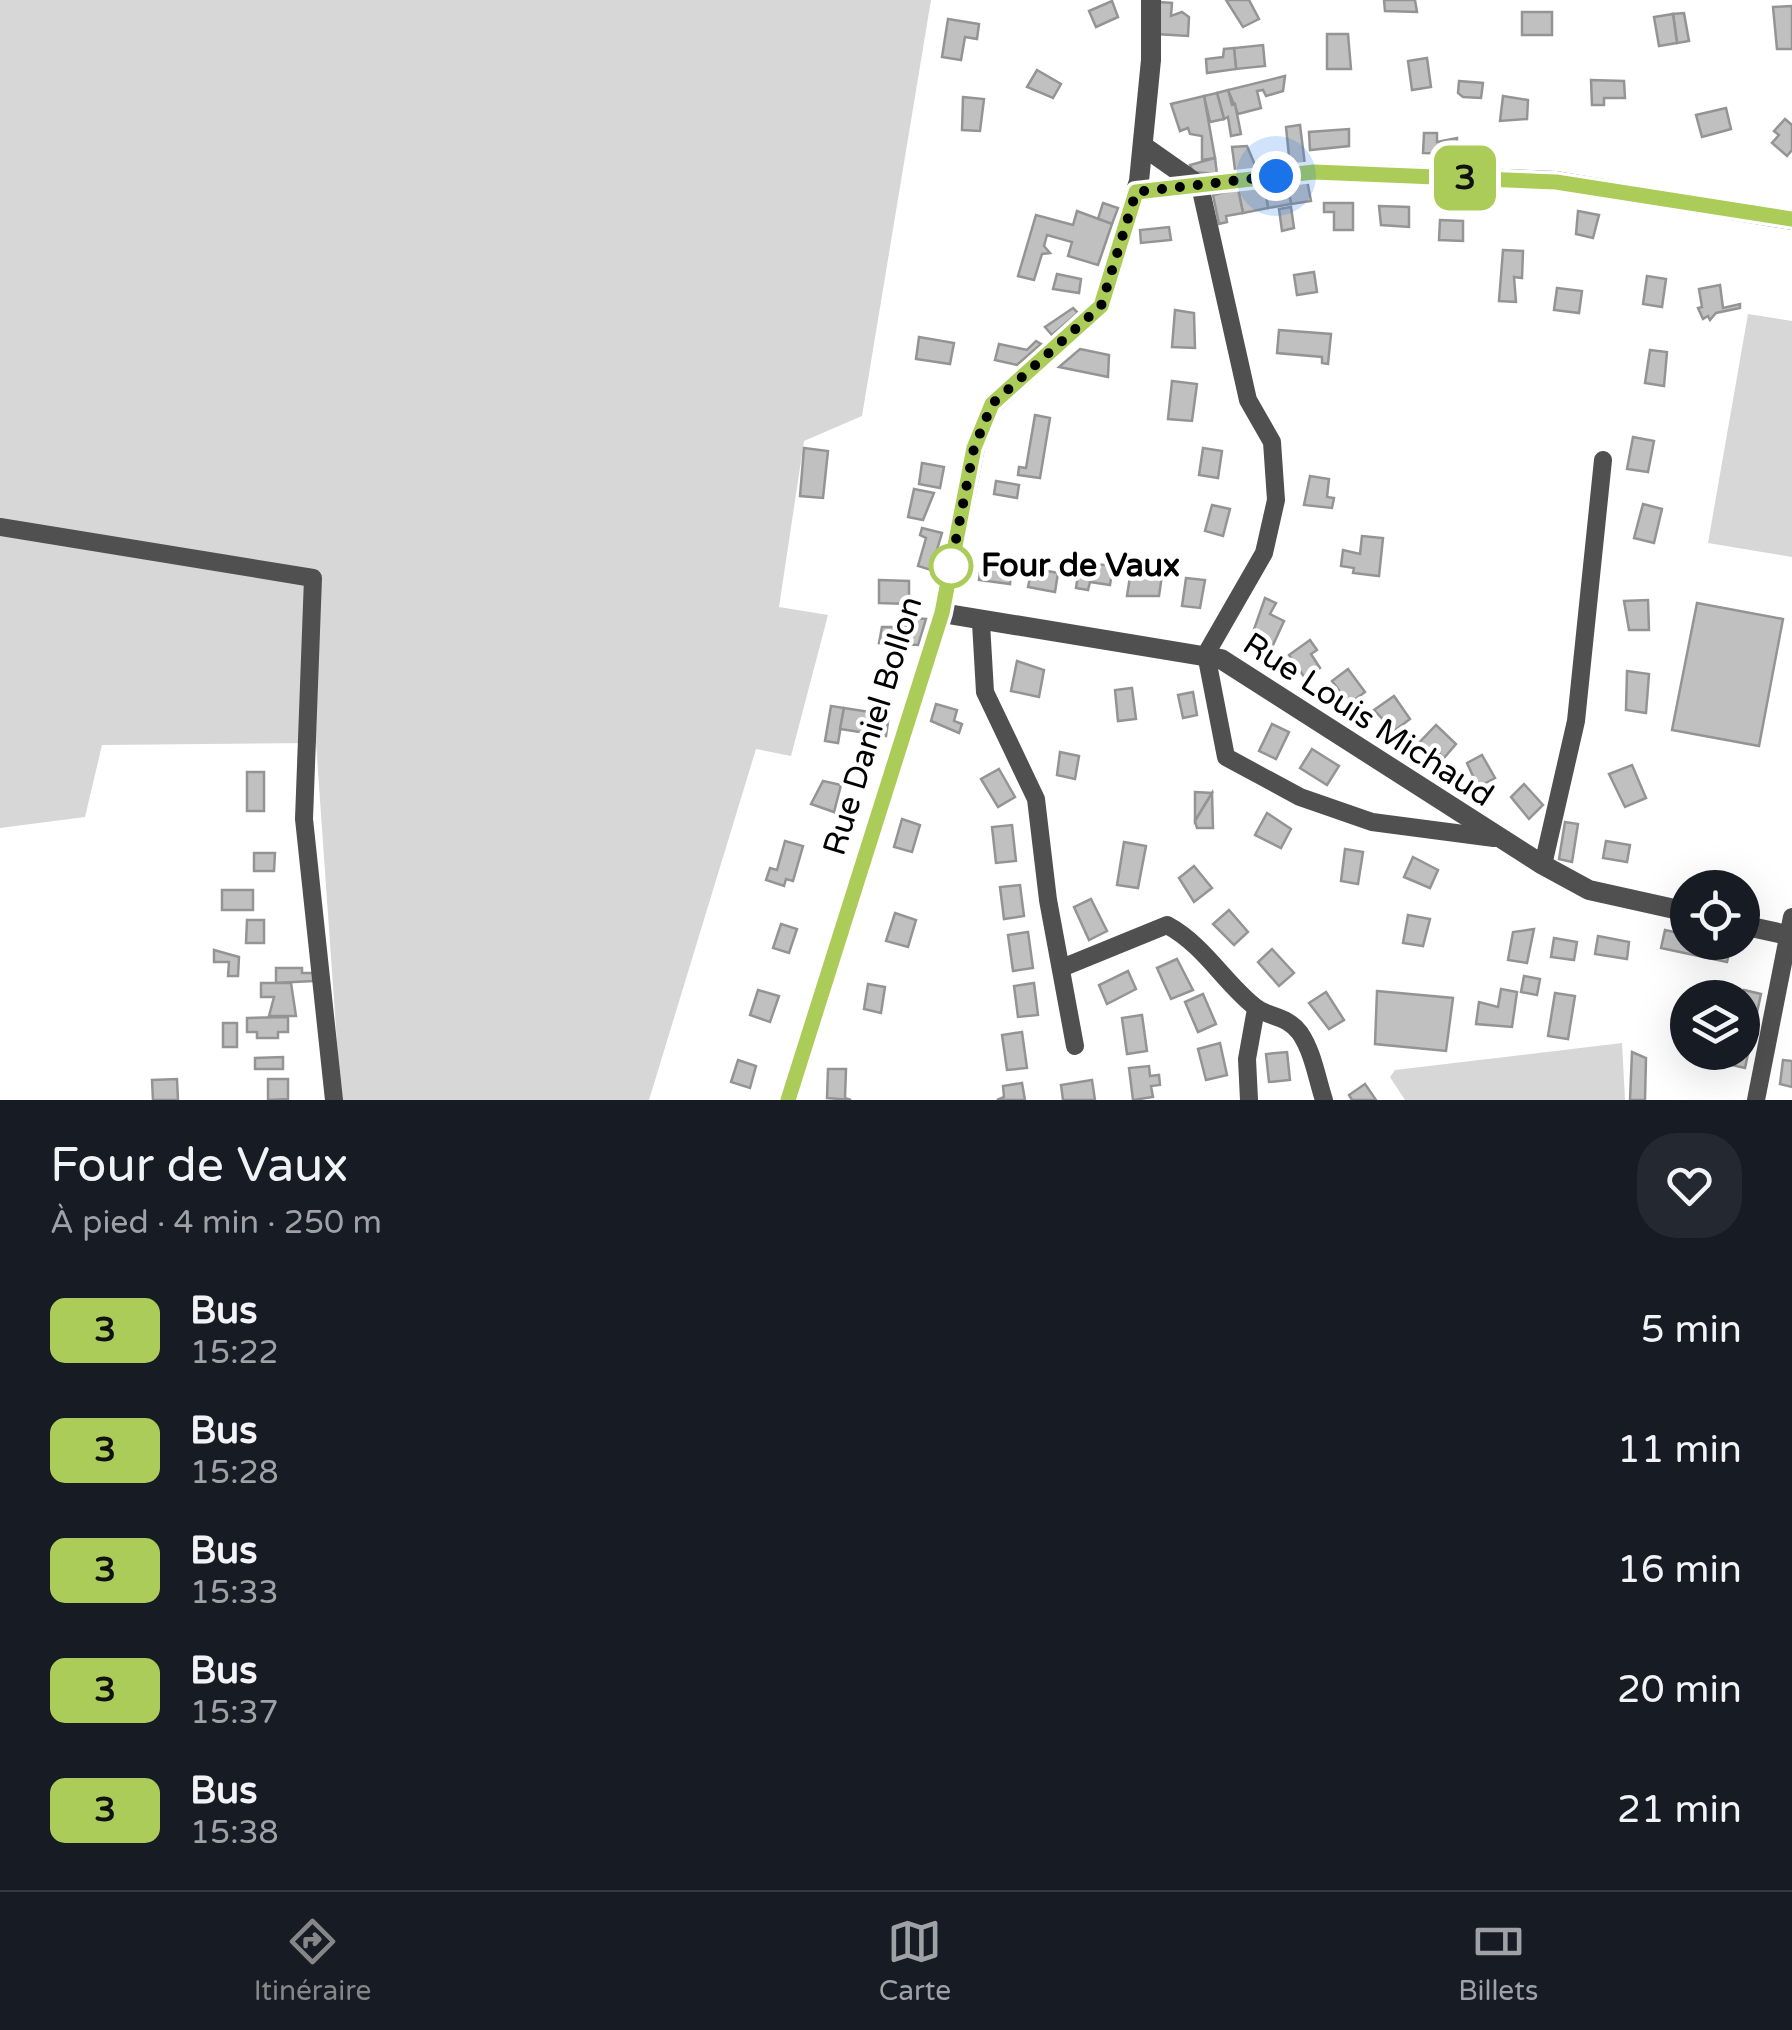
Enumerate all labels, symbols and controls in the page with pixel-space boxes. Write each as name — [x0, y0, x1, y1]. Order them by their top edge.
line badge: 3 — [1432, 146, 1498, 210]
your location — [1251, 151, 1301, 201]
text: 3 — [1454, 157, 1476, 199]
marker: Four de Vaux — [930, 545, 972, 587]
place label: Four de Vaux — [981, 547, 1180, 585]
street label: Rue Daniel Bollon — [816, 592, 930, 860]
street label: Rue Louis Michaud — [1236, 625, 1500, 815]
map controls — [1670, 870, 1760, 1070]
button: locate — [1670, 870, 1760, 960]
button: layers — [1670, 980, 1760, 1070]
button: heart — [1637, 1133, 1742, 1238]
text: Four de Vaux — [50, 1137, 349, 1195]
text: À pied · 4 min · 250 m — [50, 1204, 382, 1242]
text: Bus — [190, 1288, 257, 1334]
text: 5 min — [1641, 1307, 1742, 1353]
text: 3 — [94, 1309, 116, 1351]
text: 15:22 — [190, 1334, 279, 1372]
text: Bus — [190, 1408, 257, 1454]
text: 11 min — [1617, 1427, 1742, 1473]
text: 3 — [94, 1429, 116, 1471]
text: 15:28 — [190, 1454, 279, 1492]
text: Bus — [190, 1528, 257, 1574]
text: 16 min — [1617, 1547, 1742, 1593]
text: 3 — [94, 1549, 116, 1591]
text: 15:33 — [190, 1574, 279, 1612]
text: Bus — [190, 1648, 257, 1694]
text: 20 min — [1617, 1667, 1742, 1713]
text: 3 — [94, 1669, 116, 1711]
text: 15:37 — [190, 1694, 279, 1732]
text: Bus — [190, 1768, 257, 1814]
text: 21 min — [1617, 1787, 1742, 1833]
text: 3 — [94, 1789, 116, 1831]
text: 15:38 — [190, 1814, 279, 1852]
tab: Itinéraire — [254, 1914, 371, 2008]
tab: Carte — [879, 1914, 951, 2008]
tab: Billets — [1458, 1914, 1538, 2008]

